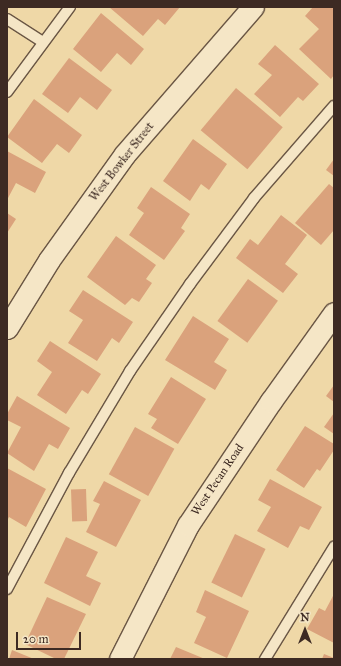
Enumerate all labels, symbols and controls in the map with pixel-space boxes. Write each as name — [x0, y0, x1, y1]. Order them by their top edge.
street label: West Bowker Street — [87, 120, 157, 204]
street label: West Pecan Road — [189, 441, 247, 519]
north arrow — [285, 610, 325, 650]
text: N — [300, 611, 310, 624]
scale bar — [18, 624, 83, 650]
text: 20 m — [23, 632, 49, 646]

